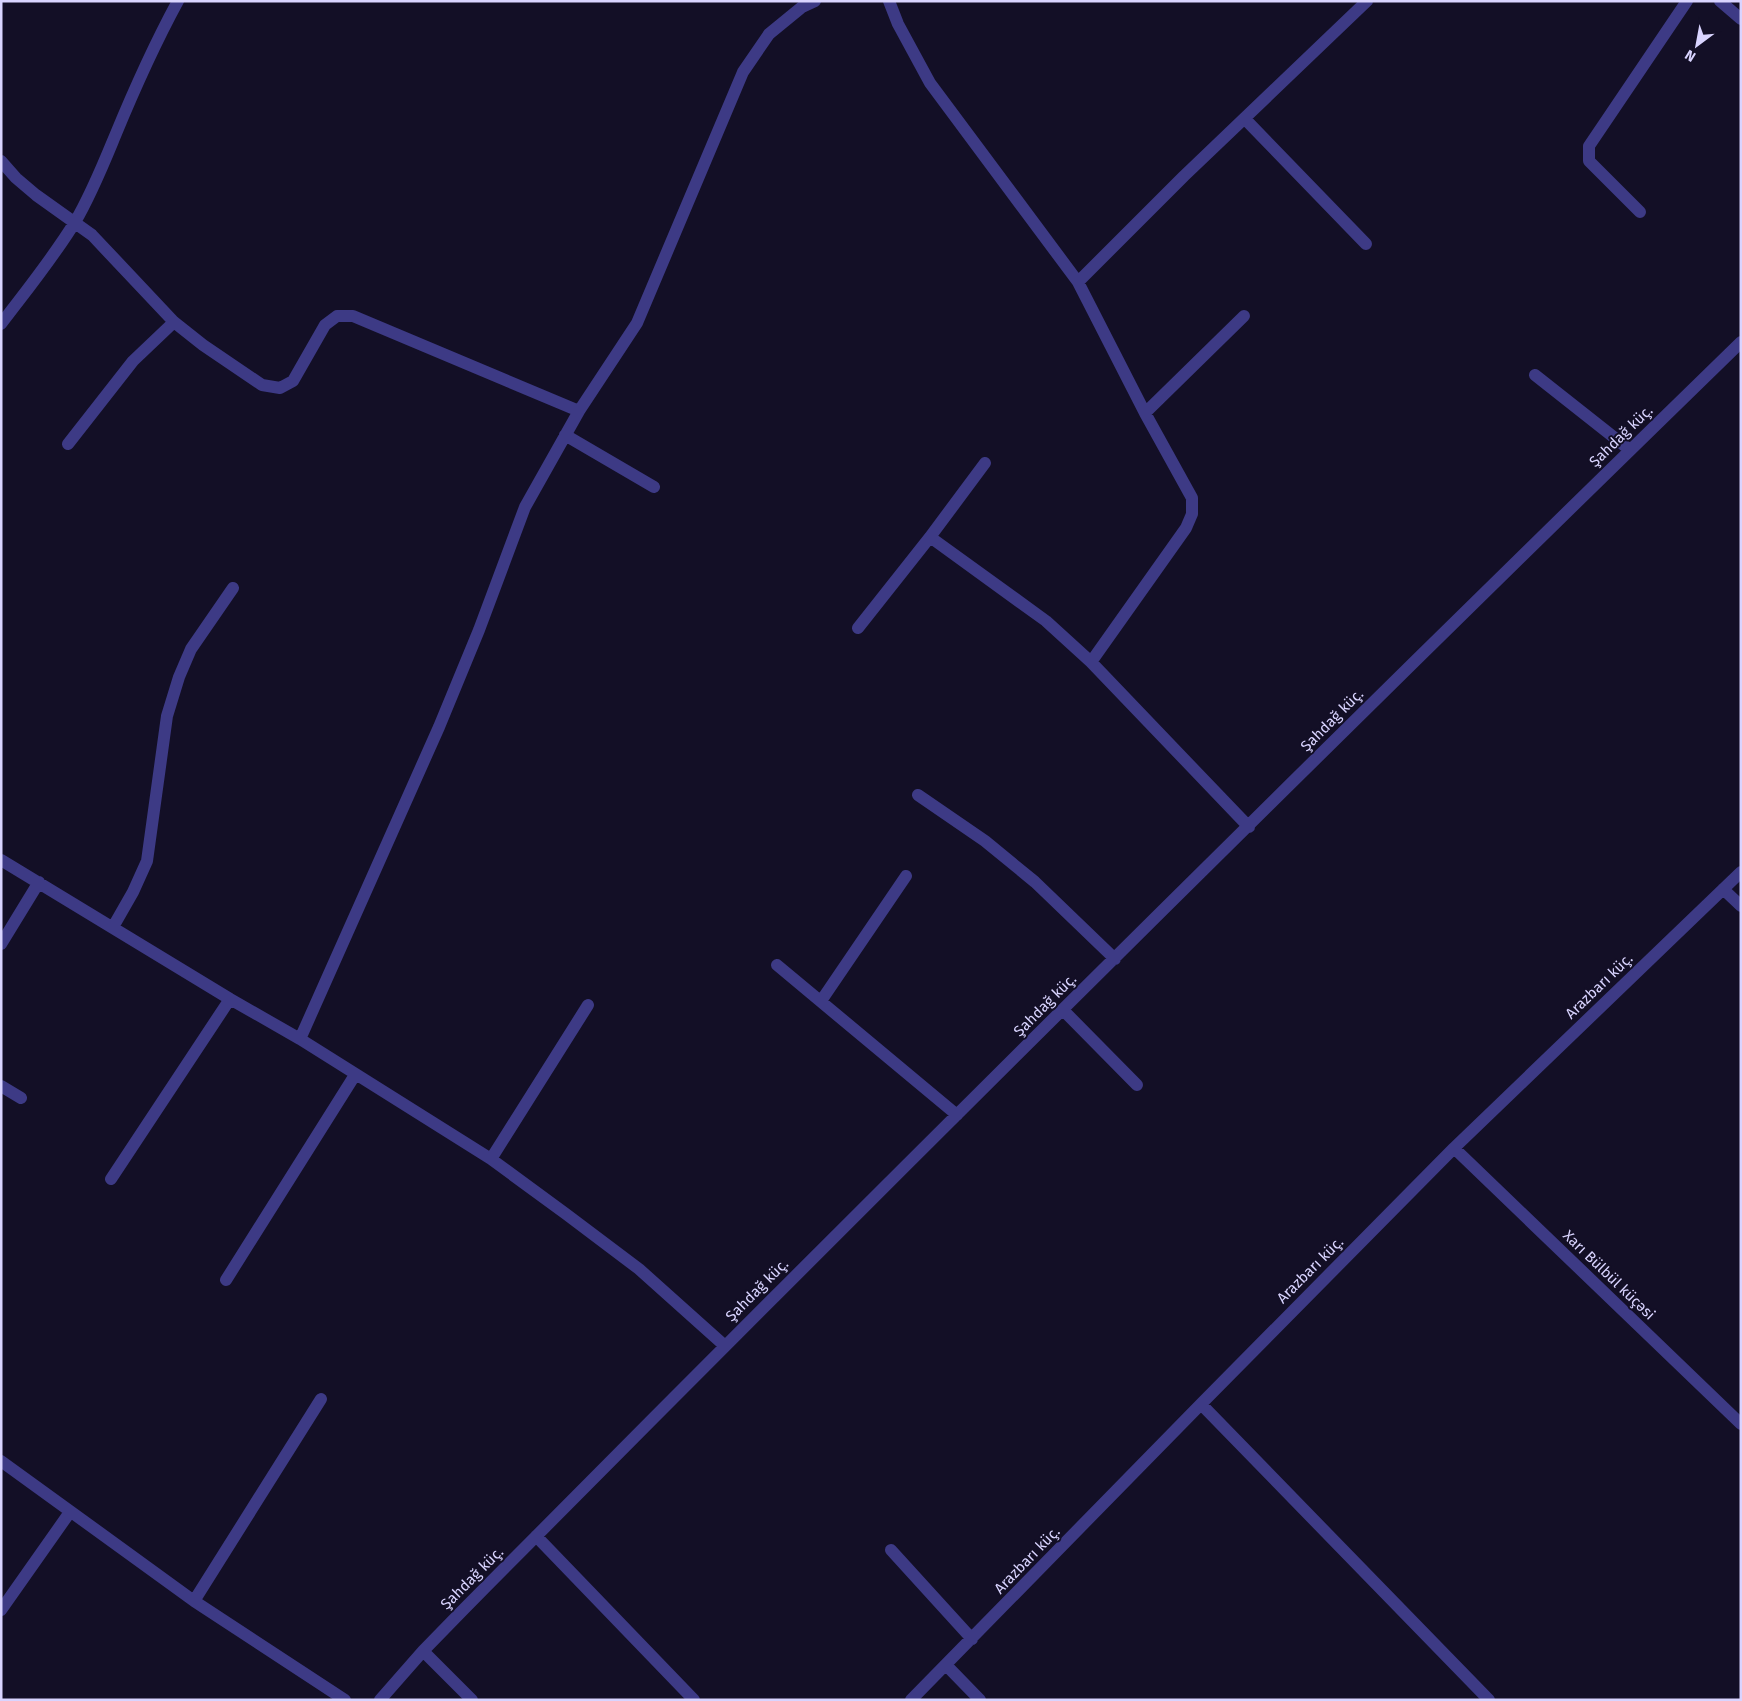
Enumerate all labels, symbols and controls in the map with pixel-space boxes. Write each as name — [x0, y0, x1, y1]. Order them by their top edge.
north arrow — [1672, 20, 1722, 70]
text: N — [1682, 46, 1699, 65]
street label: Şahdağ küç. — [1586, 401, 1656, 471]
street label: Şahdağ küç. — [1297, 685, 1367, 755]
street label: Arazbarı küç. — [1562, 949, 1636, 1023]
street label: Şahdağ küç. — [1010, 970, 1080, 1040]
street label: Xarı Bülbül küçəsi — [1559, 1226, 1659, 1324]
street label: Arazbarı küç. — [1273, 1233, 1347, 1307]
street label: Şahdağ küç. — [722, 1255, 792, 1325]
street label: Arazbarı küç. — [990, 1523, 1064, 1597]
street label: Şahdağ küç. — [437, 1543, 507, 1613]

